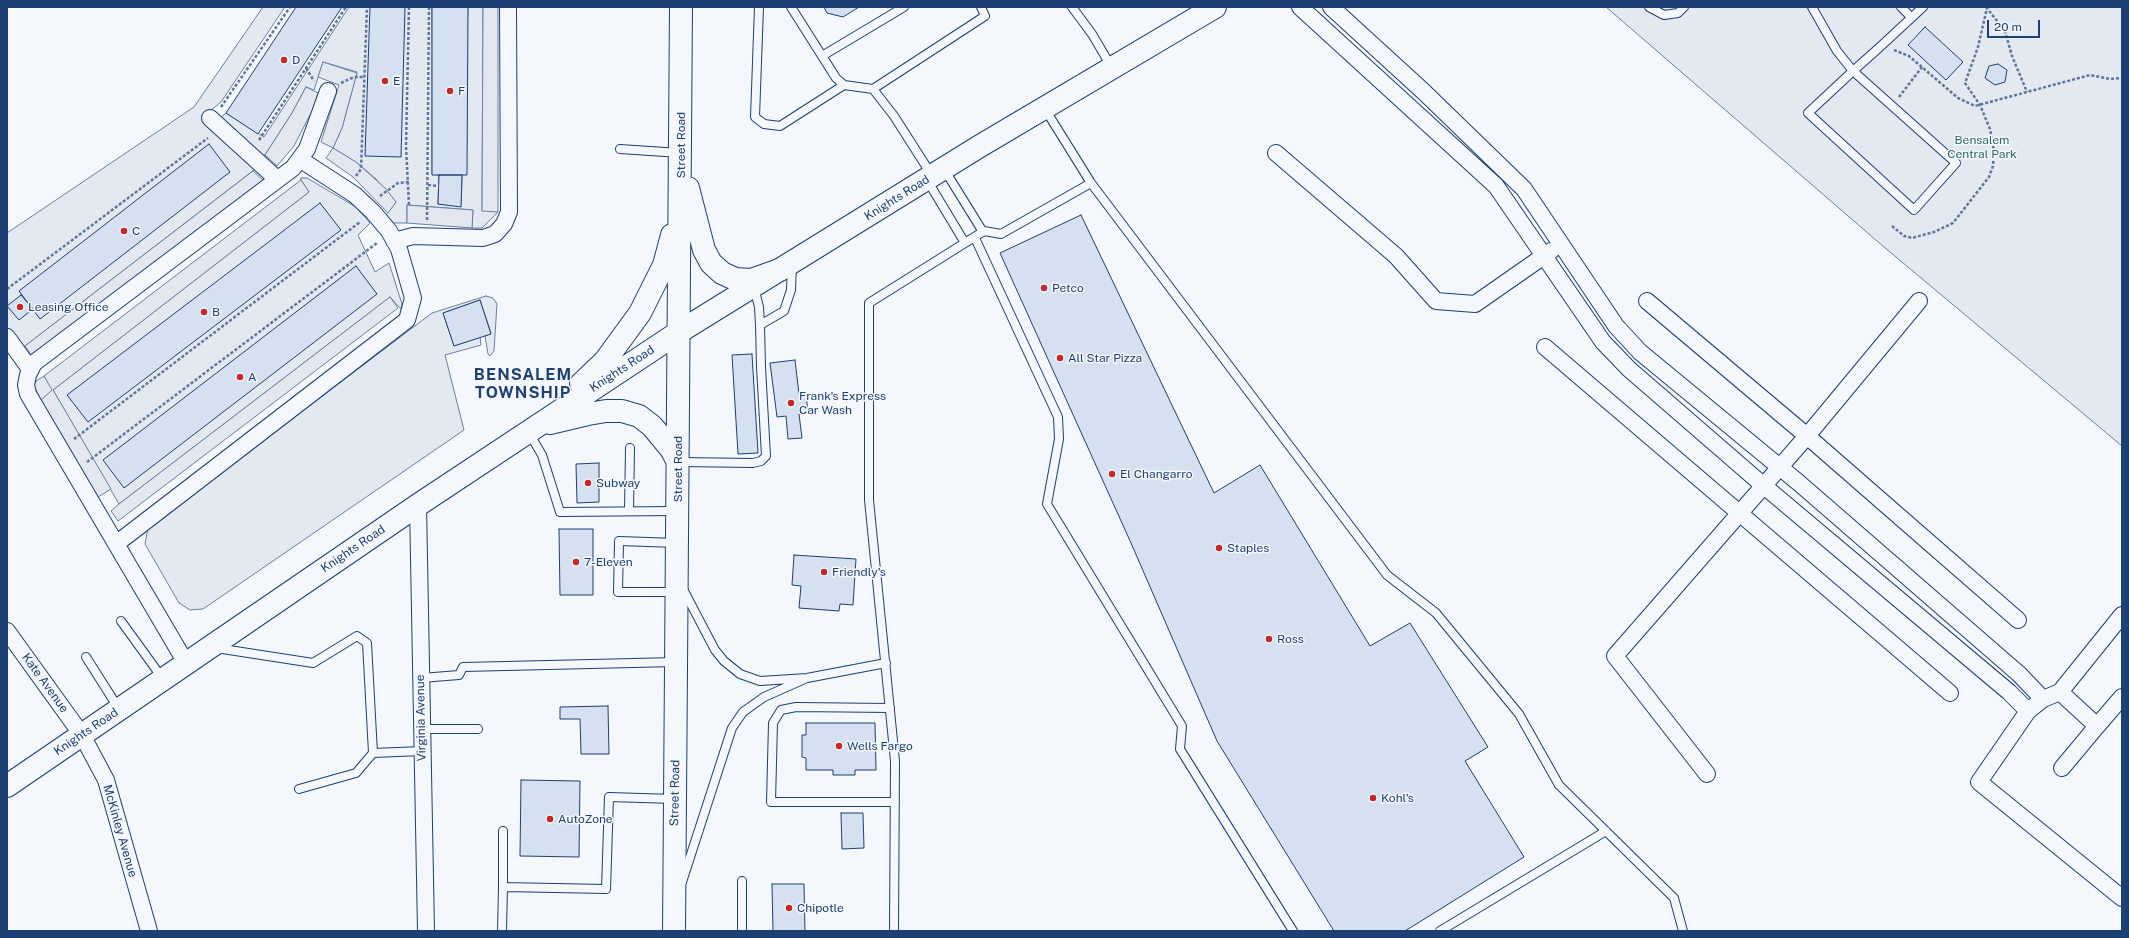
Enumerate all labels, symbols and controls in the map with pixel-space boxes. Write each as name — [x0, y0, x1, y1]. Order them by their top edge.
scale bar — [1989, 12, 2042, 38]
text: 20 m — [1994, 20, 2022, 34]
place label: D — [292, 53, 300, 67]
marker: D — [279, 55, 289, 65]
place label: E — [393, 74, 400, 88]
marker: E — [380, 76, 390, 86]
place label: F — [458, 84, 465, 98]
marker: F — [445, 86, 455, 96]
street label: Street Road — [674, 112, 688, 178]
park label: Bensalem Central Park — [1947, 133, 2017, 161]
street label: Knights Road — [862, 172, 932, 224]
place label: C — [132, 224, 140, 238]
marker: C — [119, 226, 129, 236]
place label: Petco — [1052, 281, 1084, 295]
marker: Petco — [1039, 283, 1049, 293]
place label: Leasing Office — [28, 300, 109, 314]
marker: Leasing Office — [15, 302, 25, 312]
place label: B — [212, 305, 220, 319]
marker: B — [199, 307, 209, 317]
street label: Knights Road — [587, 343, 657, 395]
place label: All Star Pizza — [1068, 351, 1142, 365]
marker: All Star Pizza — [1055, 353, 1065, 363]
district label: BENSALEM TOWNSHIP — [474, 365, 572, 403]
place label: A — [248, 370, 257, 384]
marker: A — [235, 372, 245, 382]
place label: Frank's Express Car Wash — [799, 389, 886, 417]
marker: Frank's Express Car Wash — [786, 398, 796, 408]
street label: Street Road — [671, 436, 685, 502]
place label: El Changarro — [1120, 467, 1193, 481]
marker: El Changarro — [1107, 469, 1117, 479]
place label: Subway — [596, 476, 640, 490]
marker: Subway — [583, 478, 593, 488]
street label: Knights Road — [318, 522, 388, 576]
place label: Staples — [1227, 541, 1269, 555]
marker: Staples — [1214, 543, 1224, 553]
place label: 7-Eleven — [584, 555, 633, 569]
marker: 7-Eleven — [571, 557, 581, 567]
place label: Friendly's — [832, 565, 886, 579]
marker: Friendly's — [819, 567, 829, 577]
place label: Ross — [1277, 632, 1304, 646]
marker: Ross — [1264, 634, 1274, 644]
street label: Kate Avenue — [19, 650, 71, 716]
street label: Virginia Avenue — [413, 674, 429, 762]
street label: Knights Road — [51, 705, 121, 759]
place label: Wells Fargo — [847, 739, 913, 753]
marker: Wells Fargo — [834, 741, 844, 751]
street label: Street Road — [667, 760, 683, 826]
street label: McKinley Avenue — [100, 783, 140, 879]
place label: Kohl's — [1381, 791, 1414, 805]
marker: Kohl's — [1368, 793, 1378, 803]
place label: AutoZone — [558, 812, 613, 826]
marker: AutoZone — [545, 814, 555, 824]
place label: Chipotle — [797, 901, 844, 915]
marker: Chipotle — [784, 903, 794, 913]

